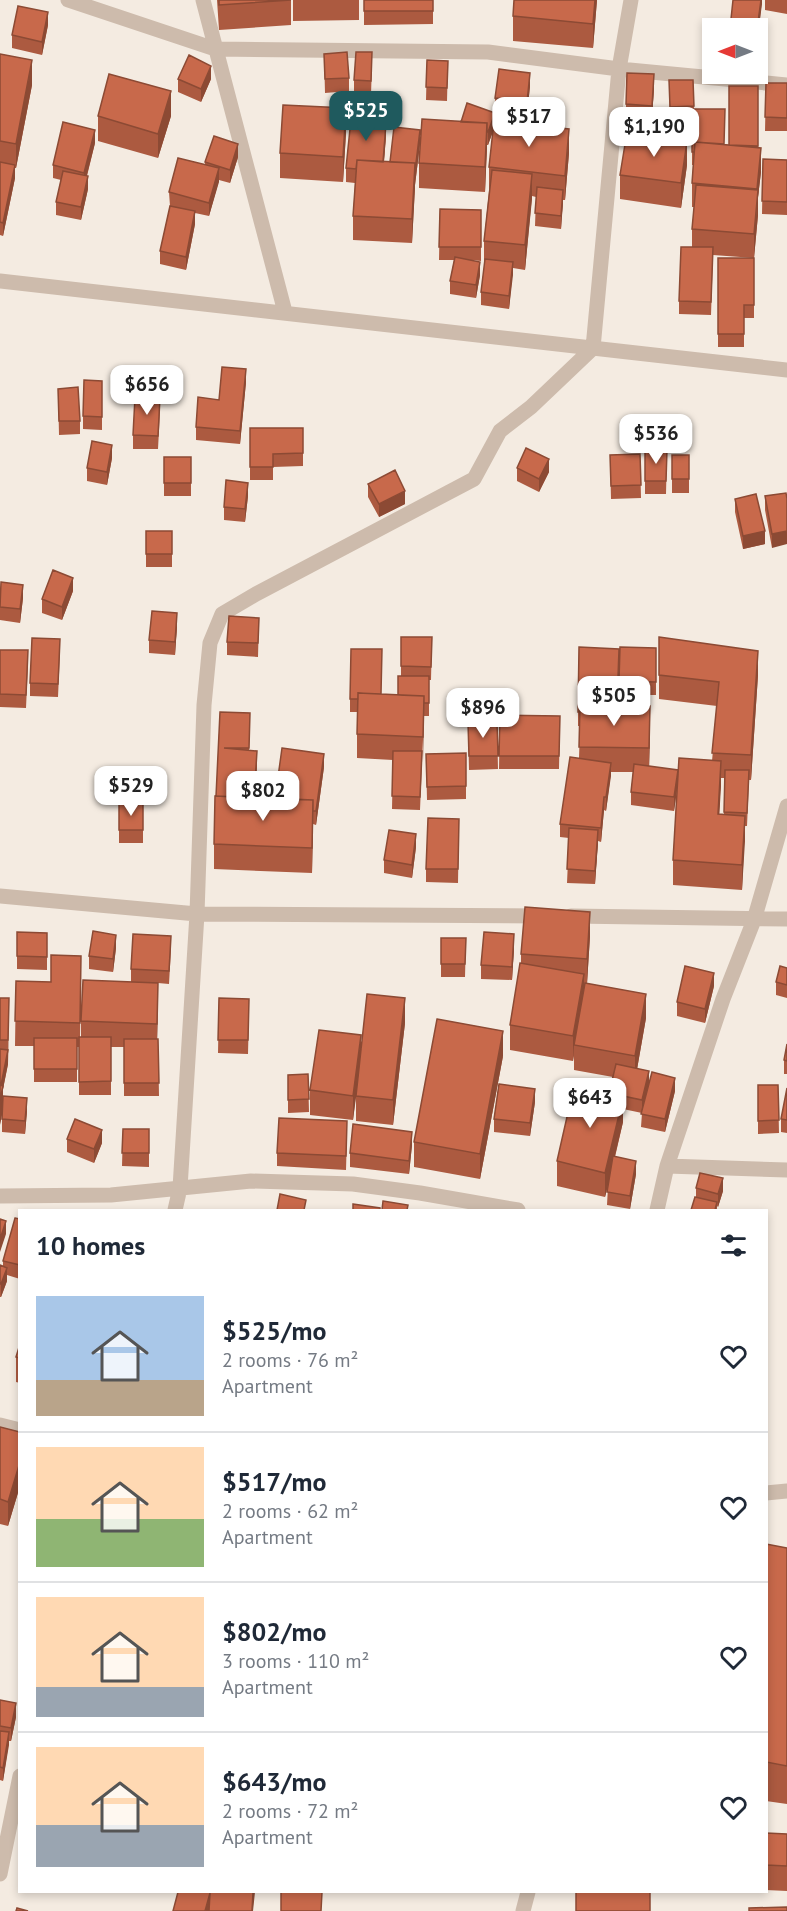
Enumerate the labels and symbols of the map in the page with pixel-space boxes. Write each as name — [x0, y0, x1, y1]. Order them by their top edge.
north arrow — [702, 18, 768, 84]
pin: $525 — [330, 91, 402, 142]
pin: $517 — [493, 97, 565, 148]
pin: $1,190 — [605, 107, 703, 158]
pin: $656 — [111, 365, 183, 416]
pin: $536 — [620, 414, 692, 465]
pin: $505 — [578, 676, 650, 727]
pin: $896 — [447, 688, 519, 739]
pin: $529 — [95, 766, 167, 817]
pin: $802 — [227, 771, 299, 822]
pin: $643 — [554, 1078, 626, 1129]

